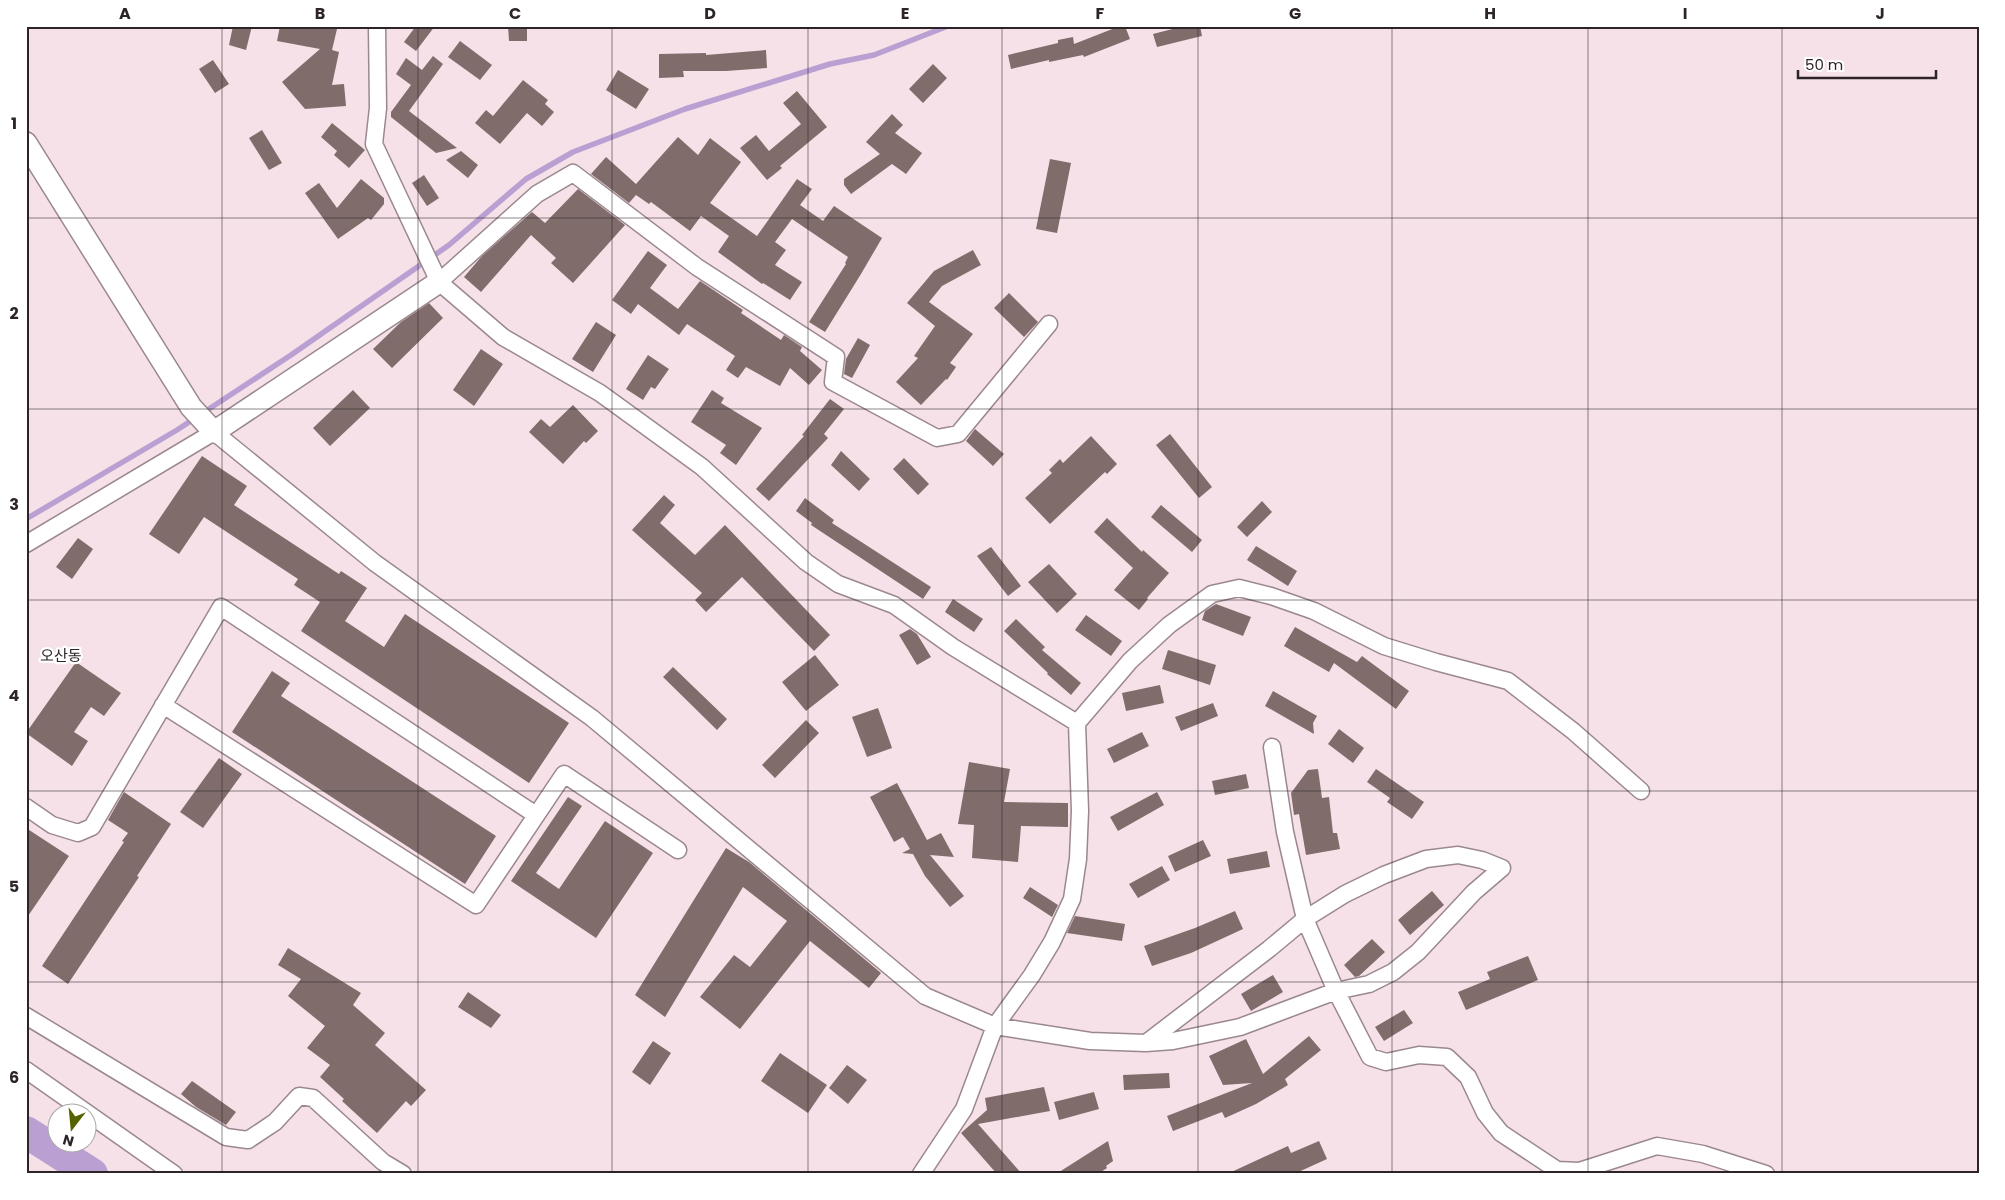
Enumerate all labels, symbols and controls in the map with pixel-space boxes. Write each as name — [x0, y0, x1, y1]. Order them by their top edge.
text: A — [119, 2, 131, 25]
text: B — [315, 2, 325, 25]
text: C — [509, 2, 521, 25]
text: D — [704, 2, 716, 25]
text: E — [901, 2, 909, 25]
text: F — [1096, 2, 1105, 25]
text: G — [1289, 2, 1301, 25]
text: H — [1484, 2, 1496, 25]
text: I — [1683, 2, 1687, 25]
text: J — [1875, 2, 1885, 25]
scale bar — [1798, 48, 1935, 80]
text: 50 m — [1805, 54, 1843, 75]
text: 1 — [11, 112, 17, 135]
text: 2 — [9, 302, 19, 325]
text: 3 — [9, 493, 19, 516]
district label: 오산동 — [40, 645, 82, 666]
text: 4 — [9, 684, 20, 707]
text: 5 — [9, 875, 19, 898]
text: 6 — [9, 1066, 19, 1089]
north arrow — [48, 1102, 98, 1152]
text: N — [61, 1129, 76, 1152]

